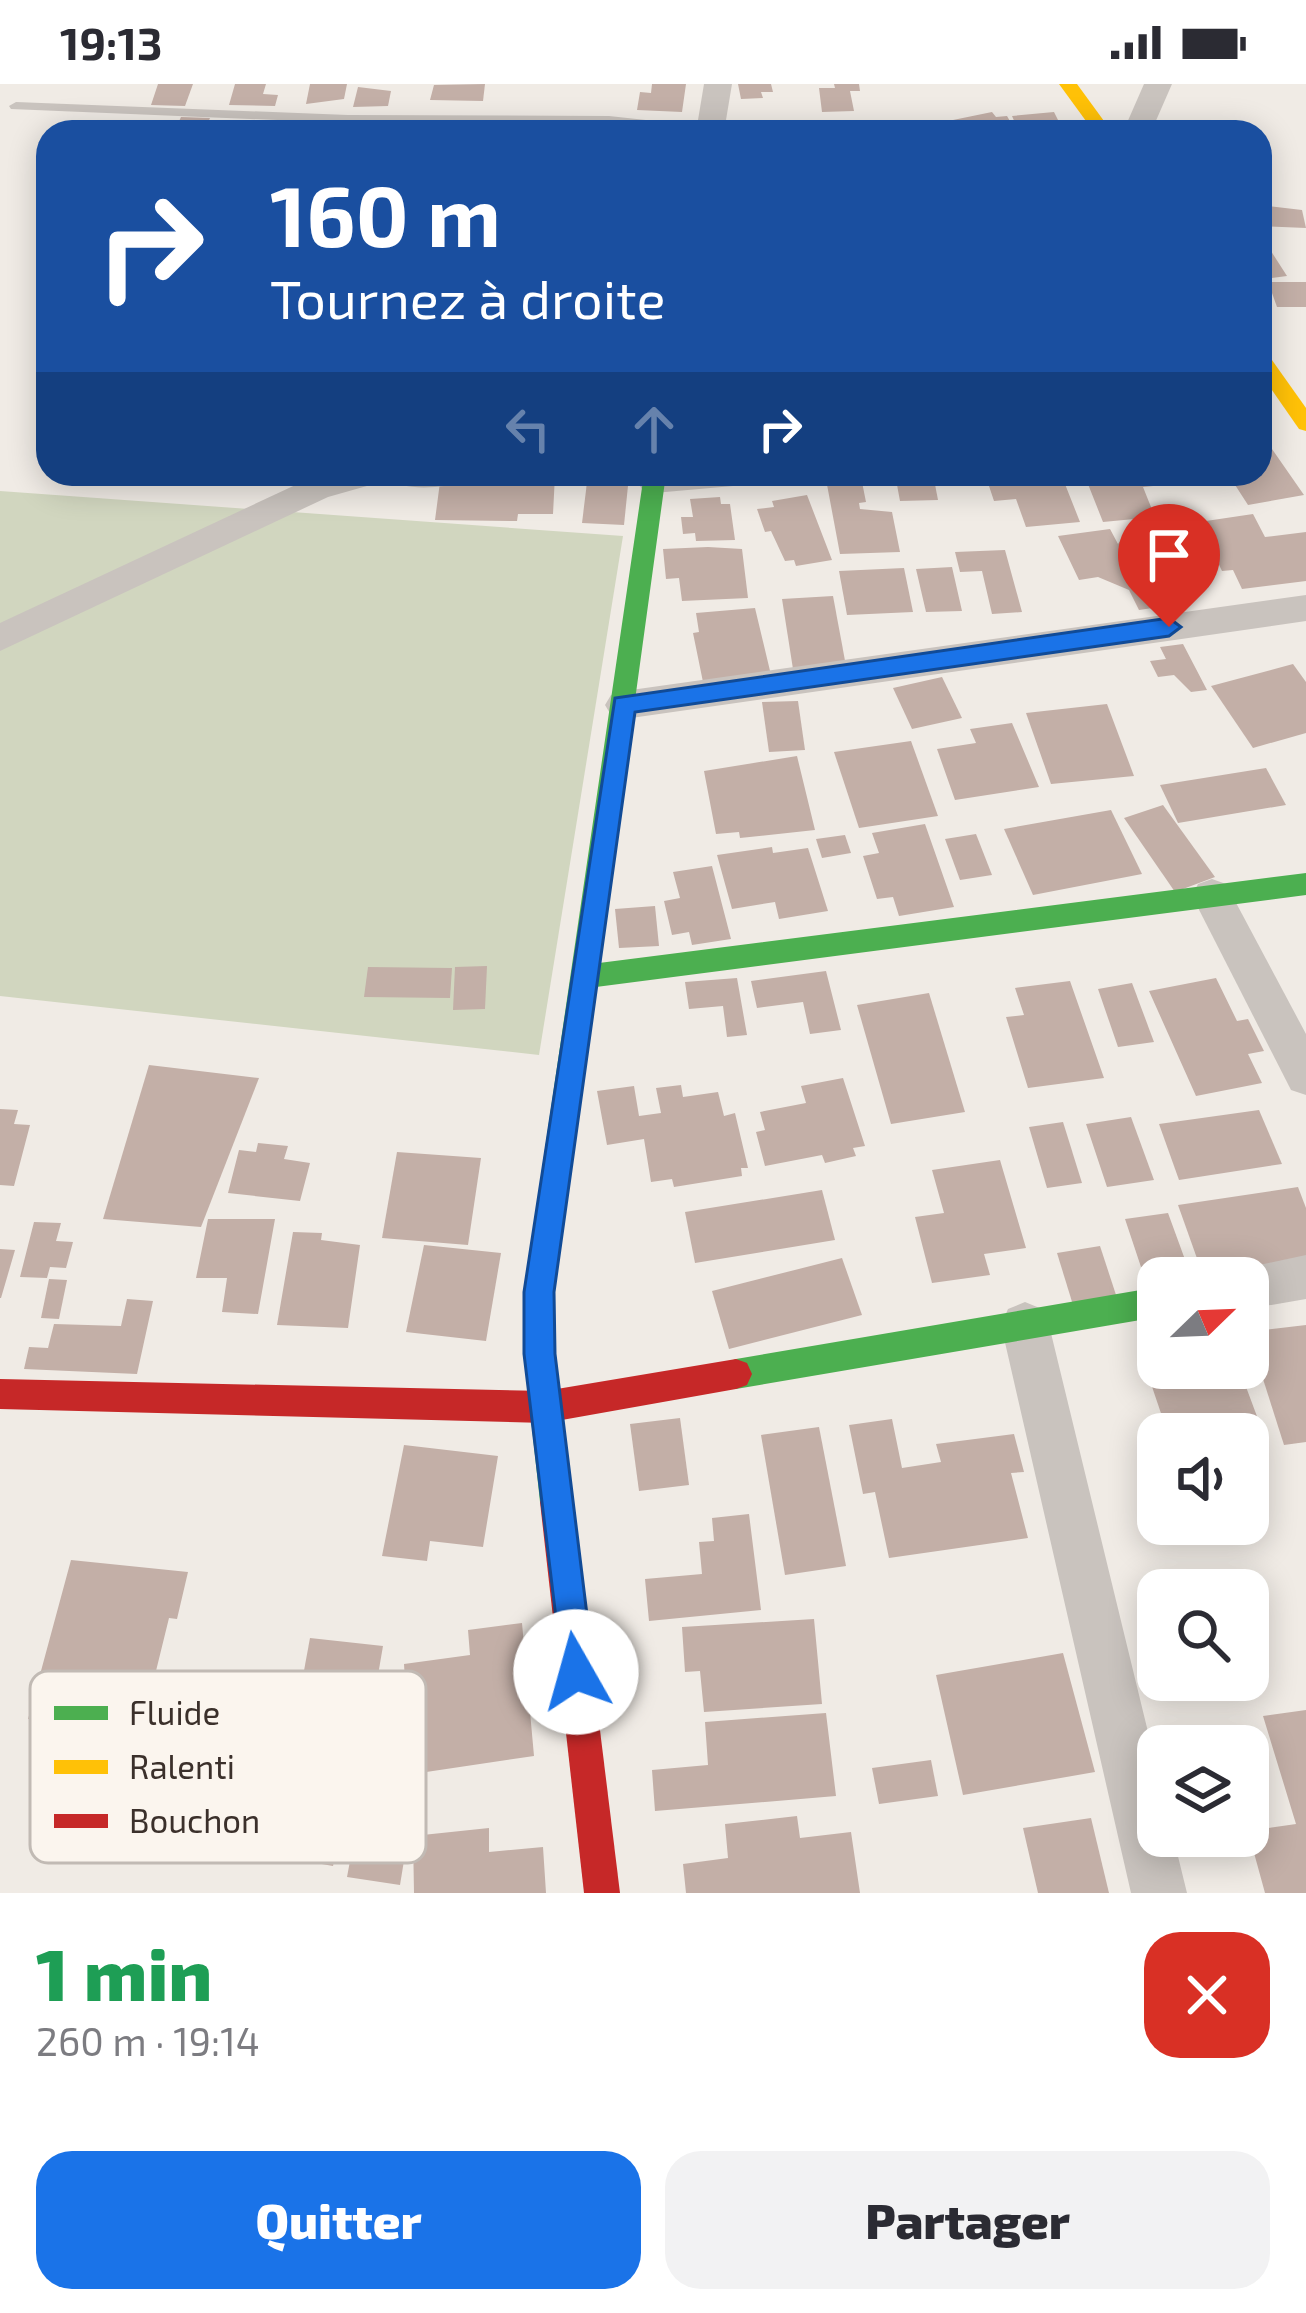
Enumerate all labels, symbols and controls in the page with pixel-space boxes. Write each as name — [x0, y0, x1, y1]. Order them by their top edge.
text: 19:13 — [60, 15, 163, 69]
text: 160 m — [270, 163, 501, 264]
icon: right — [72, 168, 228, 324]
text: Tournez à droite — [270, 265, 666, 330]
icon: left — [495, 396, 561, 462]
icon: ahead — [621, 396, 687, 462]
icon: right — [747, 396, 813, 462]
pin — [1118, 504, 1220, 627]
icon: arrive — [1136, 522, 1202, 588]
north arrow — [1137, 1257, 1269, 1389]
map controls — [1137, 1257, 1269, 1857]
button: sound — [1137, 1413, 1269, 1545]
button: search — [1137, 1569, 1269, 1701]
position arrow — [513, 1609, 639, 1735]
legend — [30, 1671, 426, 1863]
text: Fluide — [129, 1692, 220, 1732]
button: layers — [1137, 1725, 1269, 1857]
text: Ralenti — [129, 1746, 235, 1786]
text: Bouchon — [129, 1800, 260, 1840]
text: 1 min — [36, 1929, 212, 2015]
button: close — [1144, 1932, 1270, 2058]
text: 260 m · 19:14 — [36, 2017, 260, 2064]
button: Quitter — [36, 2151, 641, 2289]
button: Partager — [665, 2151, 1270, 2289]

